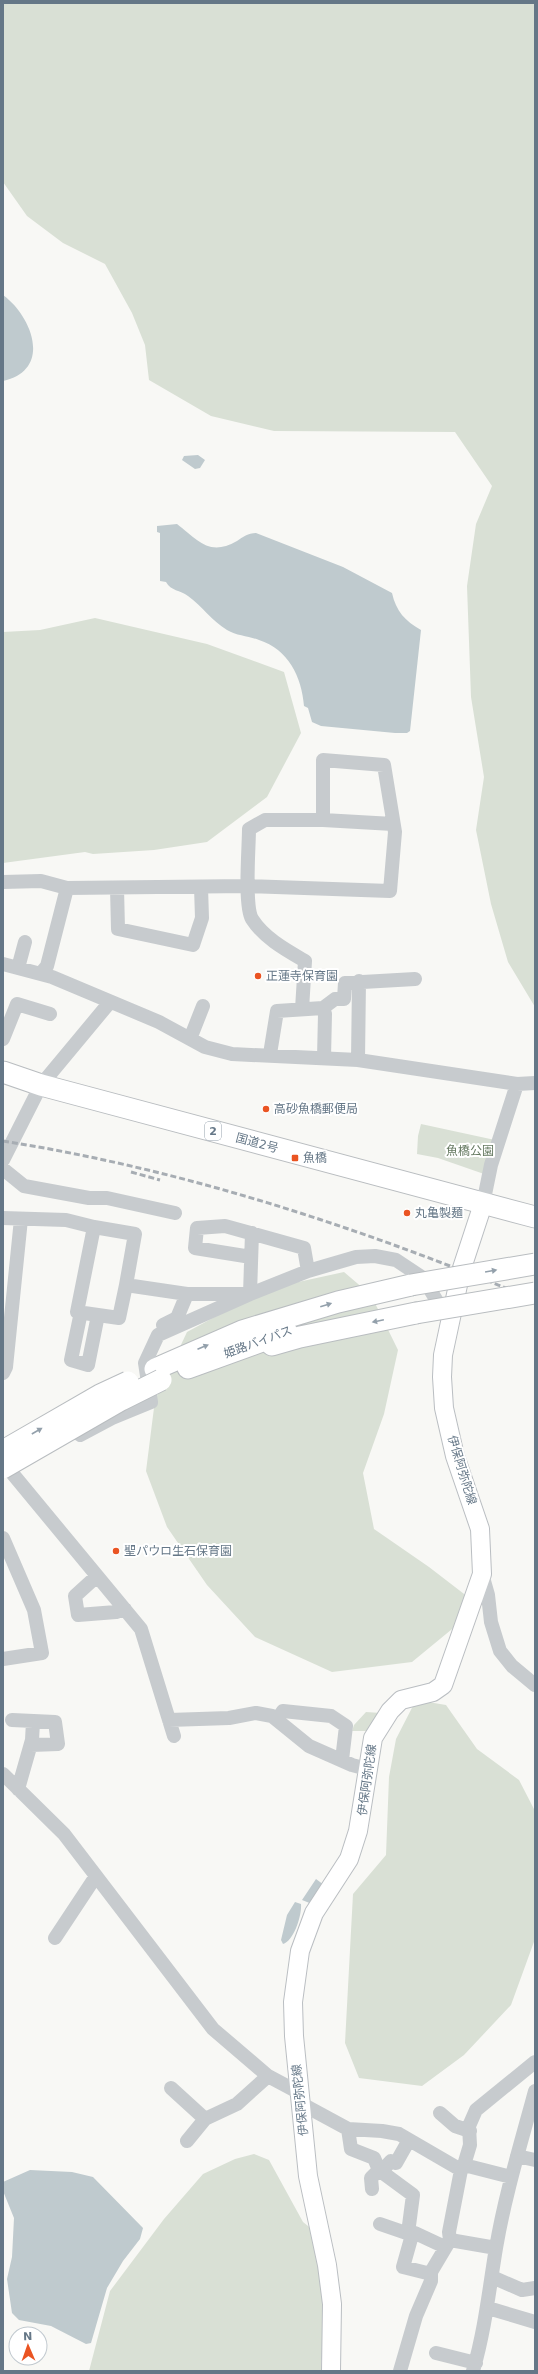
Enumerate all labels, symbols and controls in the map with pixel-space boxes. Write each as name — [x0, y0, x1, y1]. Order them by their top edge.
place label: 正蓮寺保育園 — [266, 969, 338, 983]
marker: 正蓮寺保育園 — [253, 971, 263, 981]
place label: 高砂魚橋郵便局 — [274, 1102, 358, 1116]
marker: 高砂魚橋郵便局 — [261, 1104, 271, 1114]
road number: 2 — [205, 1122, 221, 1140]
street label: 国道2号 — [234, 1131, 280, 1155]
park label: 魚橋公園 — [446, 1144, 494, 1158]
place label: 魚橋 — [303, 1151, 327, 1165]
marker: 魚橋 — [290, 1153, 300, 1163]
place label: 丸亀製麺 — [415, 1206, 463, 1220]
marker: 丸亀製麺 — [402, 1208, 412, 1218]
one-way arrow — [485, 1268, 497, 1274]
one-way arrow — [321, 1302, 333, 1308]
one-way arrow — [372, 1319, 384, 1325]
street label: 姫路バイパス — [222, 1323, 294, 1361]
one-way arrow — [198, 1344, 209, 1350]
one-way arrow — [31, 1428, 43, 1435]
street label: 伊保阿弥陀線 — [445, 1434, 479, 1506]
place label: 聖パウロ生石保育園 — [124, 1544, 232, 1558]
marker: 聖パウロ生石保育園 — [111, 1546, 121, 1556]
street label: 伊保阿弥陀線 — [355, 1743, 379, 1817]
street label: 伊保阿弥陀線 — [289, 2063, 311, 2137]
north arrow — [8, 2326, 48, 2366]
text: N — [23, 2330, 33, 2343]

